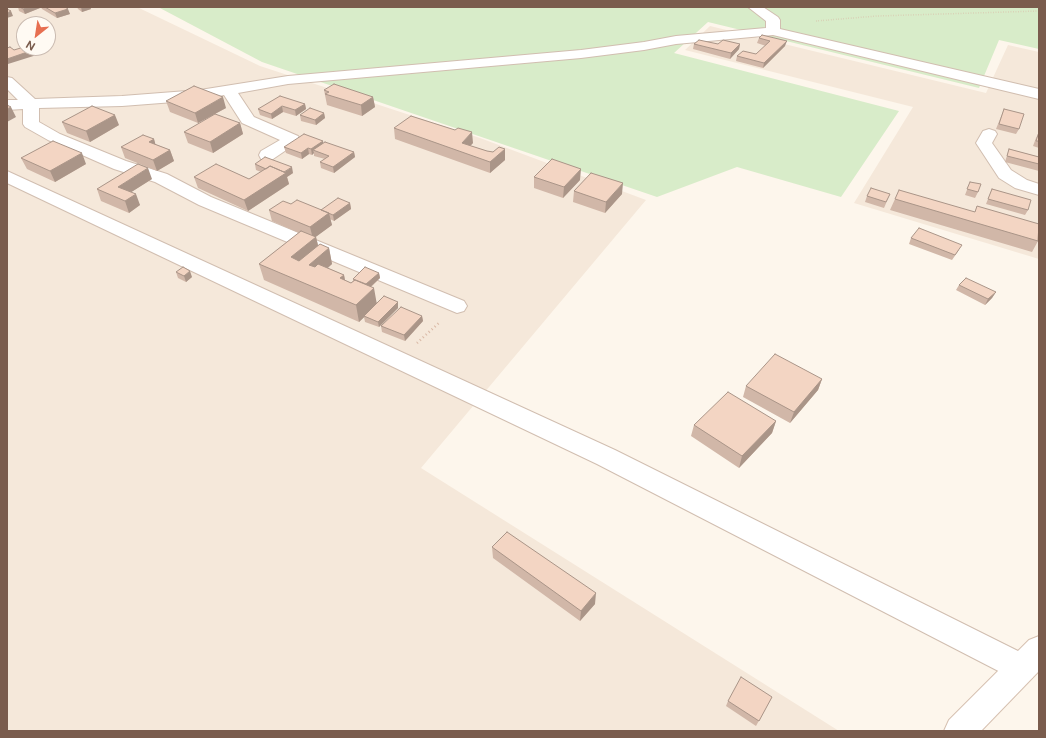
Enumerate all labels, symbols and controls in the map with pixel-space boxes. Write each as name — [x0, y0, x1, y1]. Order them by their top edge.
north arrow — [16, 16, 56, 56]
text: N — [24, 38, 37, 53]

